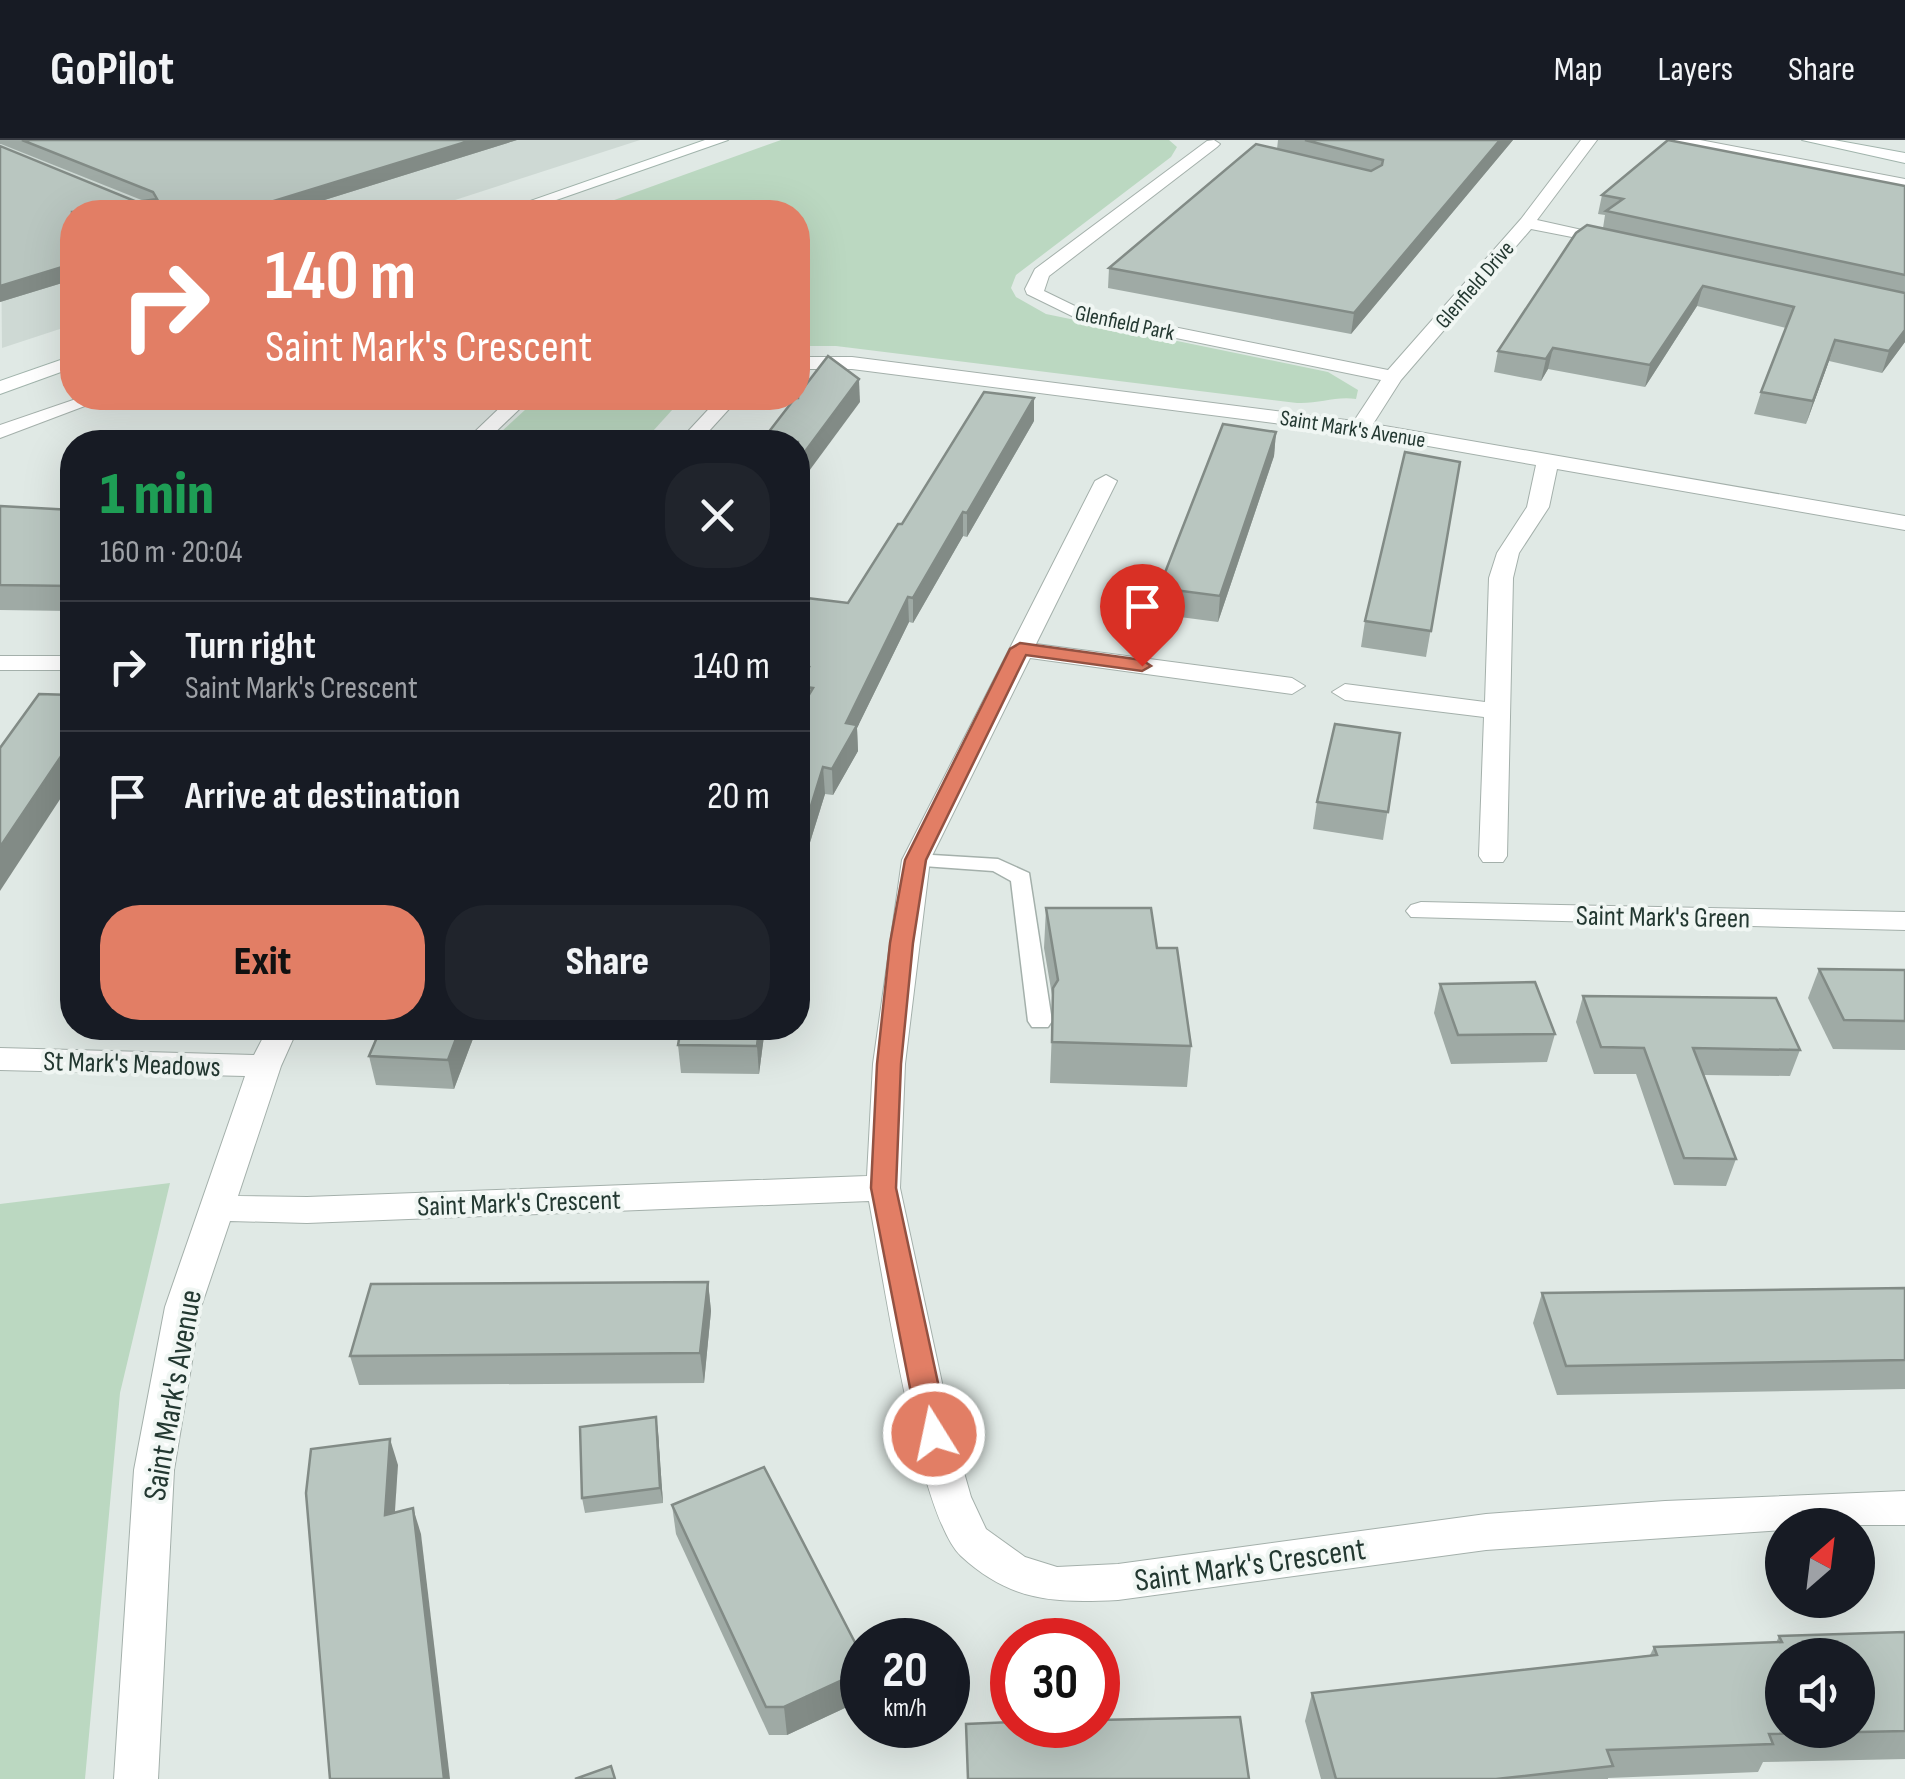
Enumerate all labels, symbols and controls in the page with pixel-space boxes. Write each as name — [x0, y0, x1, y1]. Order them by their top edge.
text: GoPilot — [50, 41, 174, 98]
text: Map — [1554, 48, 1602, 91]
text: Layers — [1657, 48, 1733, 91]
text: Share — [1788, 48, 1855, 91]
text: 140 m — [265, 235, 416, 319]
street label: Glenfield Drive — [1430, 236, 1520, 334]
icon: right — [100, 240, 230, 370]
street label: Glenfield Park — [1073, 300, 1177, 347]
text: Saint Mark's Crescent — [265, 320, 592, 375]
street label: Saint Mark's Avenue — [1278, 405, 1427, 454]
text: 1 min — [100, 459, 214, 531]
button: close — [665, 463, 770, 568]
text: 160 m · 20:04 — [100, 533, 242, 572]
pin — [1100, 564, 1185, 667]
icon: arrive — [1115, 579, 1170, 634]
text: Turn right — [185, 624, 316, 669]
icon: right — [100, 639, 155, 694]
text: 140 m — [693, 644, 770, 689]
text: Saint Mark's Crescent — [185, 669, 418, 708]
icon: arrive — [100, 769, 155, 824]
text: Arrive at destination — [185, 774, 460, 819]
text: 20 m — [707, 774, 770, 819]
street label: Saint Mark's Green — [1576, 899, 1750, 936]
button: Exit — [100, 905, 425, 1020]
button: Share — [445, 905, 770, 1020]
street label: St Mark's Meadows — [43, 1045, 221, 1084]
street label: Saint Mark's Crescent — [417, 1183, 621, 1224]
street label: Saint Mark's Avenue — [136, 1287, 211, 1504]
position arrow — [882, 1382, 986, 1486]
north arrow — [1765, 1508, 1875, 1618]
map controls — [1765, 1508, 1875, 1748]
street label: Saint Mark's Crescent — [1132, 1530, 1368, 1601]
speed limit sign: 30 — [990, 1618, 1120, 1748]
button: sound — [1765, 1638, 1875, 1748]
text: 20 — [882, 1641, 928, 1701]
text: km/h — [883, 1693, 927, 1724]

